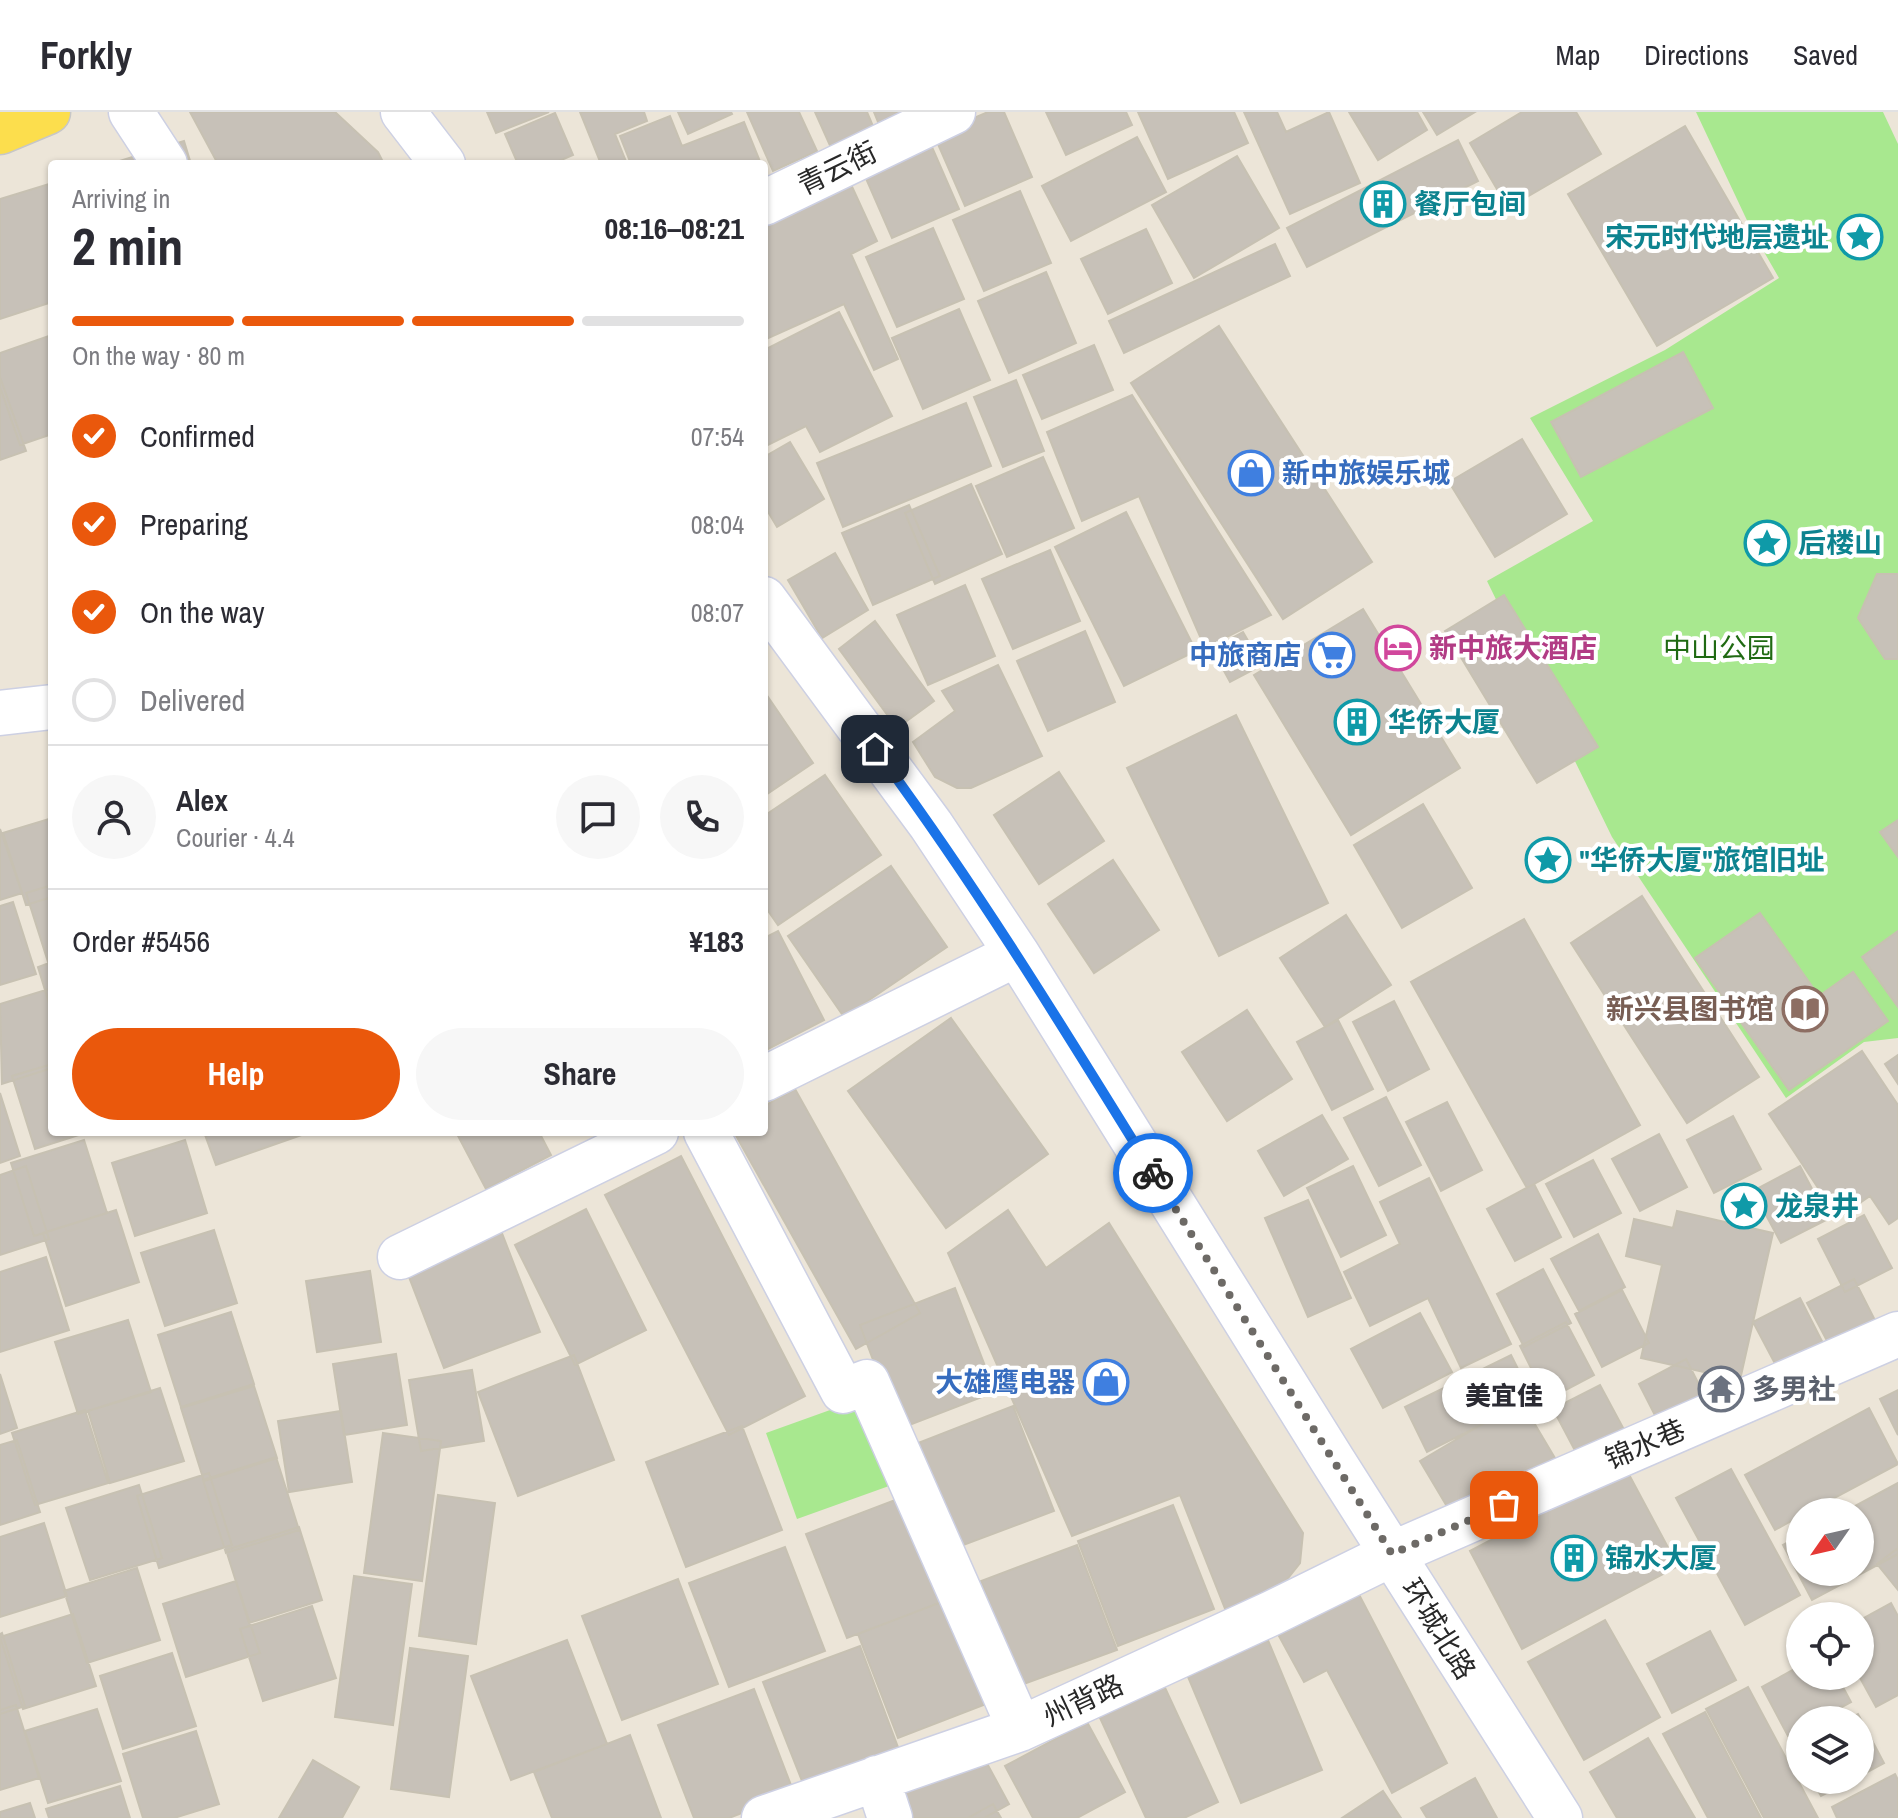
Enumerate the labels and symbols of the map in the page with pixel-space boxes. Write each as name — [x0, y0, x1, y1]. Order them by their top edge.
street label: 青云街 — [791, 133, 883, 203]
building icon: 餐厅包间 — [1359, 180, 1407, 228]
place label: 餐厅包间 — [1414, 185, 1526, 223]
place icon: 宋元时代地层遗址 — [1836, 213, 1884, 261]
place label: 宋元时代地层遗址 — [1605, 218, 1829, 256]
shop icon: 新中旅娱乐城 — [1227, 449, 1275, 497]
place label: 新中旅娱乐城 — [1282, 454, 1450, 492]
place icon: 后楼山 — [1743, 519, 1791, 567]
place label: 后楼山 — [1798, 524, 1882, 562]
hotel icon: 新中旅大酒店 — [1374, 624, 1422, 672]
place label: 新中旅大酒店 — [1429, 629, 1597, 667]
park label: 中山公园 — [1663, 629, 1775, 667]
supermarket icon: 中旅商店 — [1308, 631, 1356, 679]
place label: 中旅商店 — [1189, 636, 1301, 674]
building icon: 华侨大厦 — [1333, 698, 1381, 746]
place label: 华侨大厦 — [1388, 703, 1500, 741]
pin — [841, 715, 909, 783]
place icon: "华侨大厦"旅馆旧址 — [1524, 836, 1572, 884]
place label: "华侨大厦"旅馆旧址 — [1579, 841, 1825, 879]
library icon: 新兴县图书馆 — [1781, 985, 1829, 1033]
place label: 新兴县图书馆 — [1606, 990, 1774, 1028]
courier — [1113, 1133, 1193, 1213]
place icon: 龙泉井 — [1720, 1182, 1768, 1230]
place label: 龙泉井 — [1775, 1187, 1859, 1225]
shop icon: 大雄鹰电器 — [1082, 1358, 1130, 1406]
place label: 大雄鹰电器 — [935, 1363, 1075, 1401]
temple icon: 多男社 — [1697, 1365, 1745, 1413]
callout: 美宜佳 — [1442, 1369, 1566, 1425]
place label: 多男社 — [1752, 1370, 1836, 1408]
street label: 锦水巷 — [1599, 1410, 1691, 1478]
pin — [1470, 1471, 1538, 1539]
north arrow — [1786, 1498, 1874, 1586]
building icon: 锦水大厦 — [1550, 1534, 1598, 1582]
place label: 锦水大厦 — [1605, 1539, 1717, 1577]
street label: 环城北路 — [1393, 1571, 1485, 1687]
street label: 州背路 — [1037, 1665, 1129, 1735]

